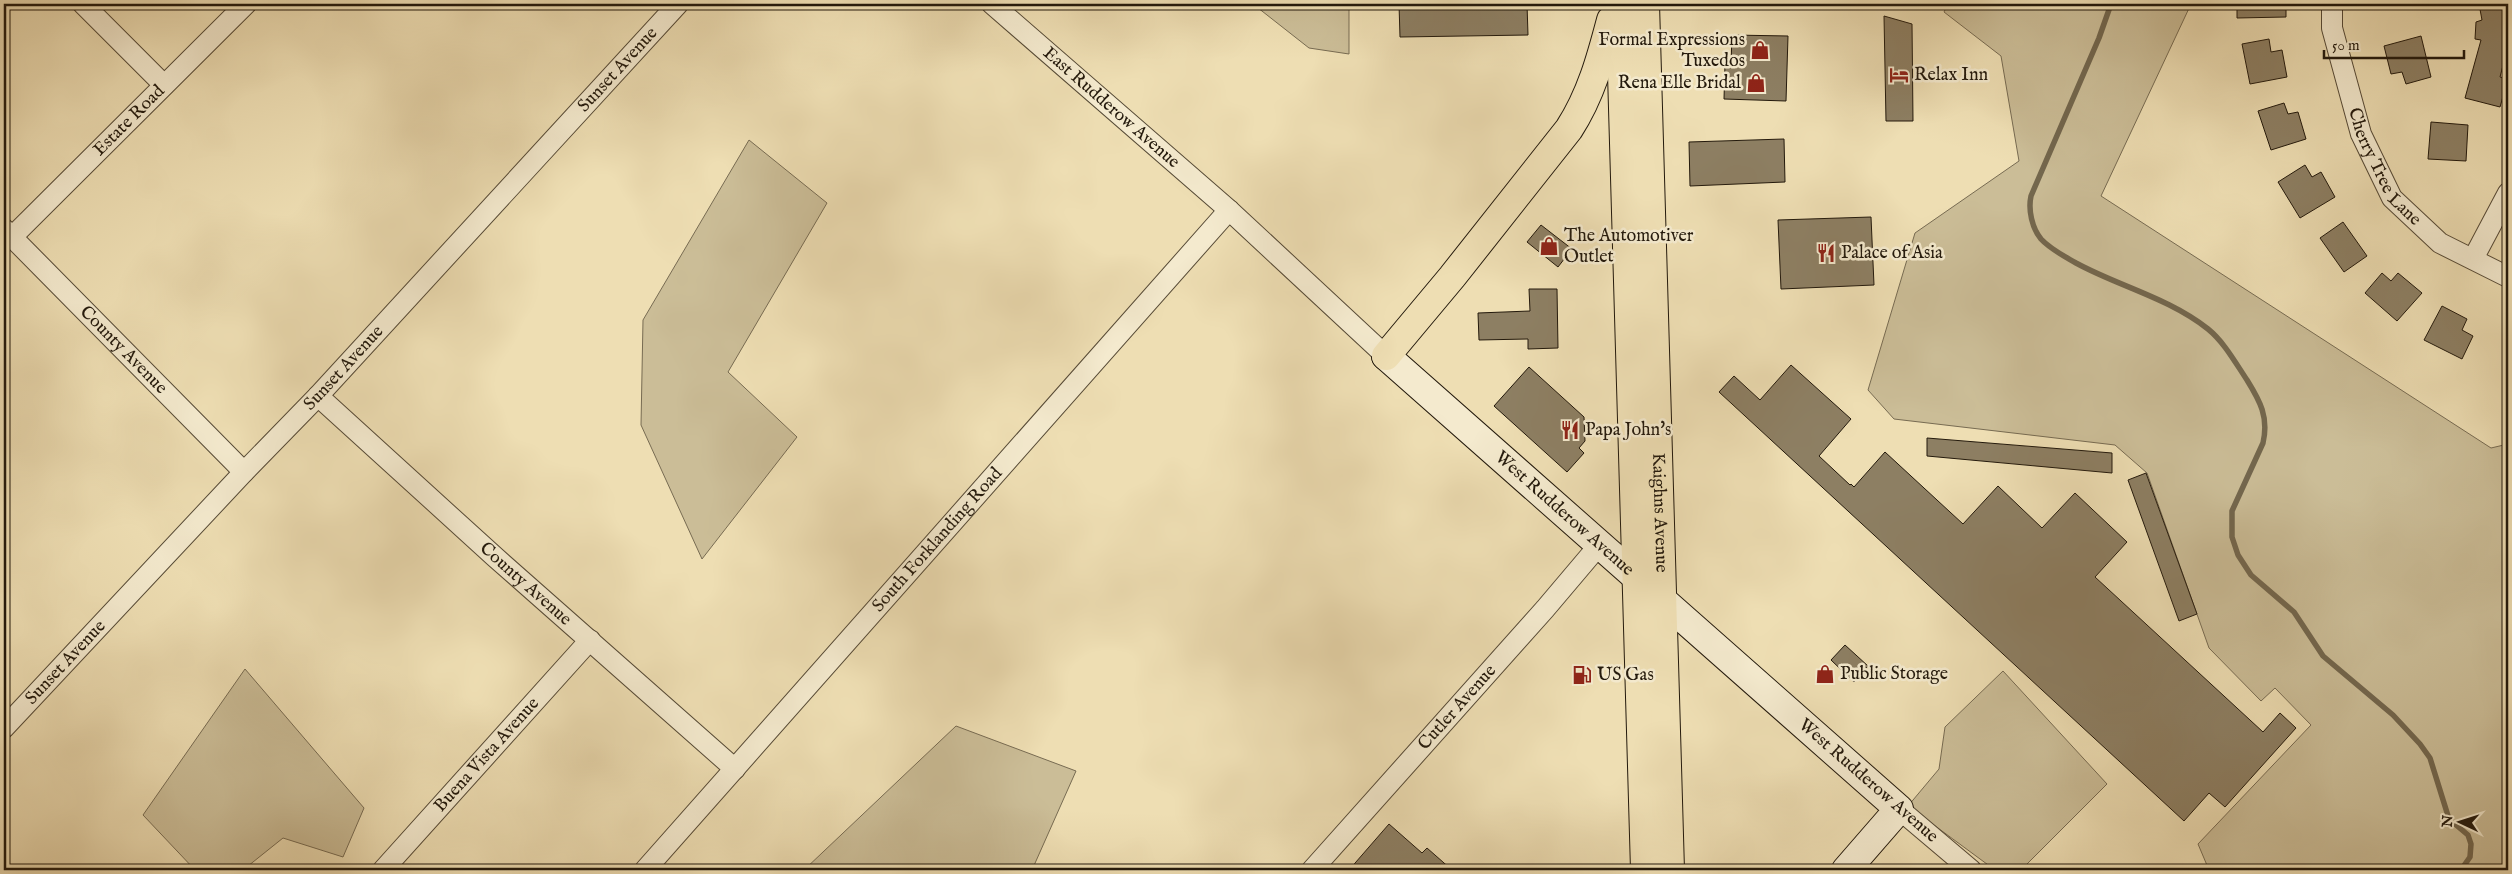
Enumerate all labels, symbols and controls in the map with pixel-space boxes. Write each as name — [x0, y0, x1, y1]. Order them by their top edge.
street label: Sunset Avenue — [573, 22, 663, 117]
scale bar — [2324, 28, 2464, 60]
place label: Formal Expressions Tuxedos — [1598, 29, 1745, 73]
text: 50 m — [2332, 36, 2360, 55]
shop icon: Formal Expressions Tuxedos — [1749, 39, 1771, 61]
street label: East Rudderow Avenue — [1038, 42, 1184, 173]
hotel icon: Relax Inn — [1888, 64, 1910, 86]
place label: Relax Inn — [1914, 64, 1989, 87]
place label: Rena Elle Bridal — [1618, 72, 1741, 95]
shop icon: Rena Elle Bridal — [1745, 72, 1767, 94]
street label: Estate Road — [88, 80, 170, 161]
street label: Cherry Tree Lane — [2343, 105, 2426, 231]
place label: The Automotiver Outlet — [1564, 225, 1694, 269]
shop icon: The Automotiver Outlet — [1538, 235, 1560, 257]
restaurant icon: Palace of Asia — [1815, 242, 1837, 264]
place label: Palace of Asia — [1841, 242, 1943, 265]
street label: County Avenue — [75, 301, 172, 399]
street label: Sunset Avenue — [299, 320, 389, 415]
restaurant icon: Papa John's — [1559, 419, 1581, 441]
place label: Papa John's — [1585, 419, 1671, 442]
street label: West Rudderow Avenue — [1490, 446, 1639, 581]
street label: Kaighns Avenue — [1646, 453, 1673, 573]
street label: South Forklanding Road — [867, 462, 1008, 617]
street label: County Avenue — [475, 537, 576, 631]
street label: Sunset Avenue — [20, 615, 111, 710]
street label: Cutler Avenue — [1413, 660, 1501, 755]
shop icon: Public Storage — [1814, 663, 1836, 685]
place label: Public Storage — [1840, 663, 1948, 686]
fuel station icon: US Gas — [1571, 664, 1593, 686]
place label: US Gas — [1597, 664, 1654, 687]
street label: Buena Vista Avenue — [429, 693, 544, 817]
street label: West Rudderow Avenue — [1793, 714, 1943, 848]
north arrow — [2434, 796, 2484, 846]
text: N — [2439, 814, 2457, 829]

